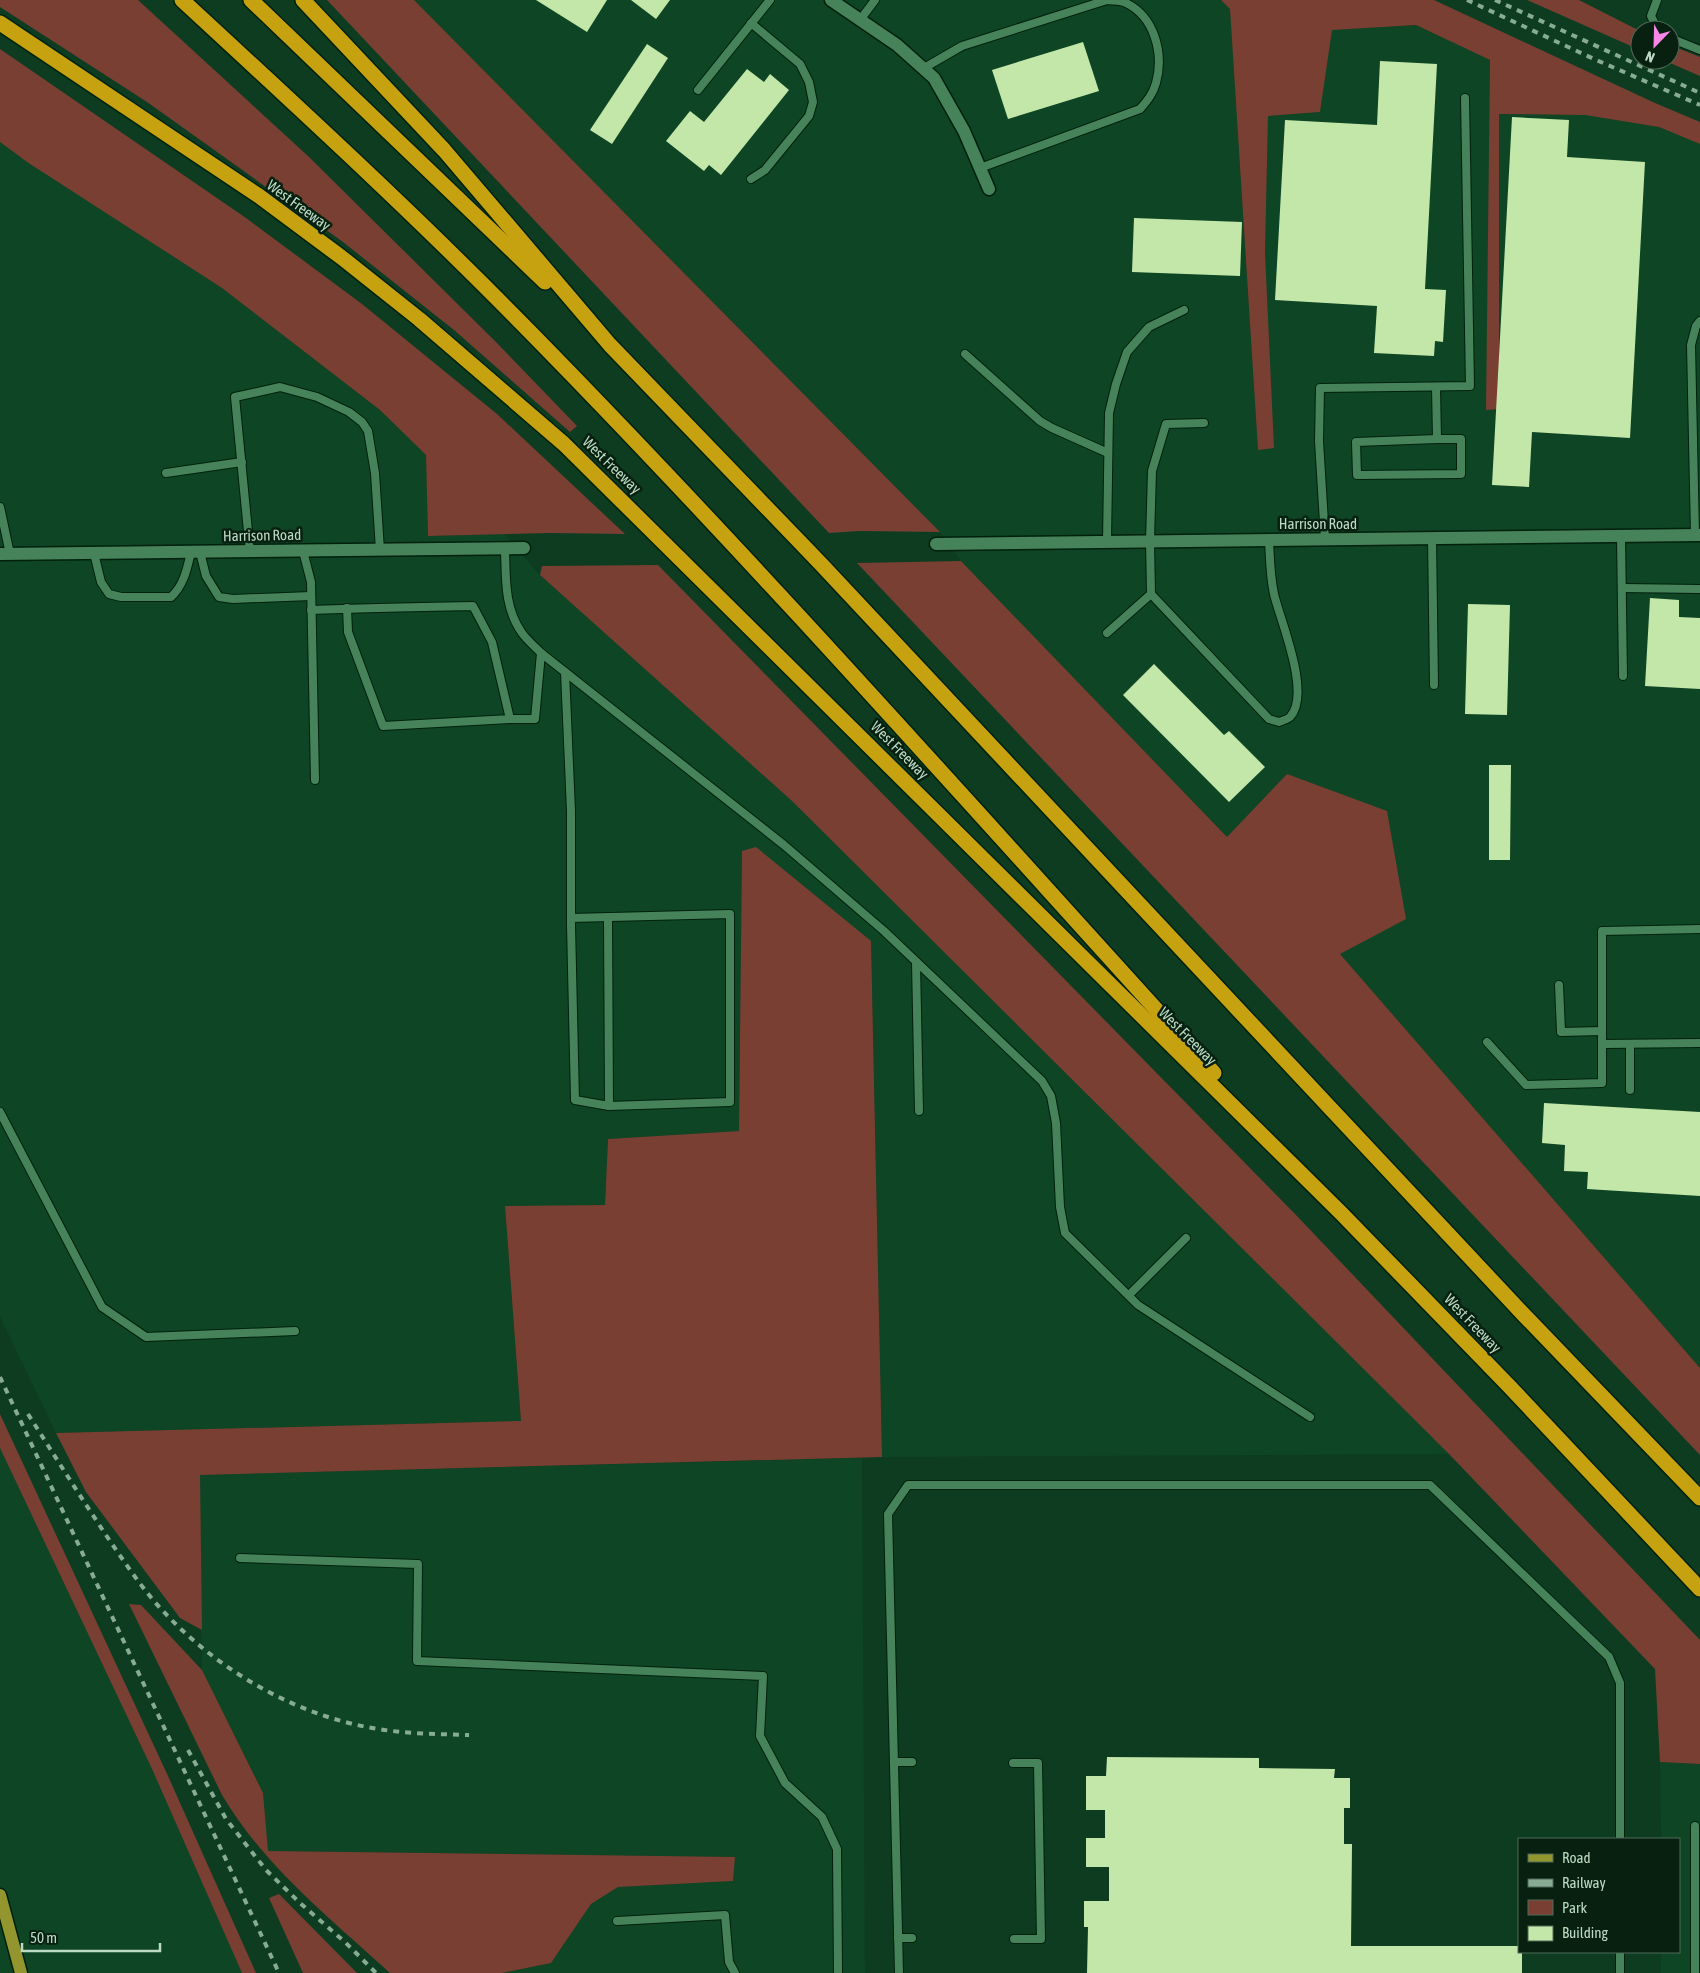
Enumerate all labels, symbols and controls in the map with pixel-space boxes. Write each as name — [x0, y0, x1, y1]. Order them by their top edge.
north arrow — [1630, 20, 1680, 70]
text: N — [1643, 48, 1657, 66]
street label: West Freeway — [264, 176, 334, 234]
street label: West Freeway — [579, 433, 645, 497]
street label: Harrison Road — [1279, 515, 1357, 532]
street label: Harrison Road — [223, 526, 301, 544]
street label: West Freeway — [868, 718, 932, 782]
street label: West Freeway — [1156, 1004, 1220, 1068]
street label: West Freeway — [1441, 1290, 1505, 1356]
legend — [1518, 1838, 1680, 1953]
text: Road — [1562, 1849, 1591, 1866]
text: Railway — [1562, 1874, 1606, 1891]
text: Park — [1562, 1899, 1587, 1916]
scale bar — [22, 1920, 160, 1952]
text: Building — [1562, 1924, 1608, 1941]
text: 50 m — [30, 1929, 57, 1946]

